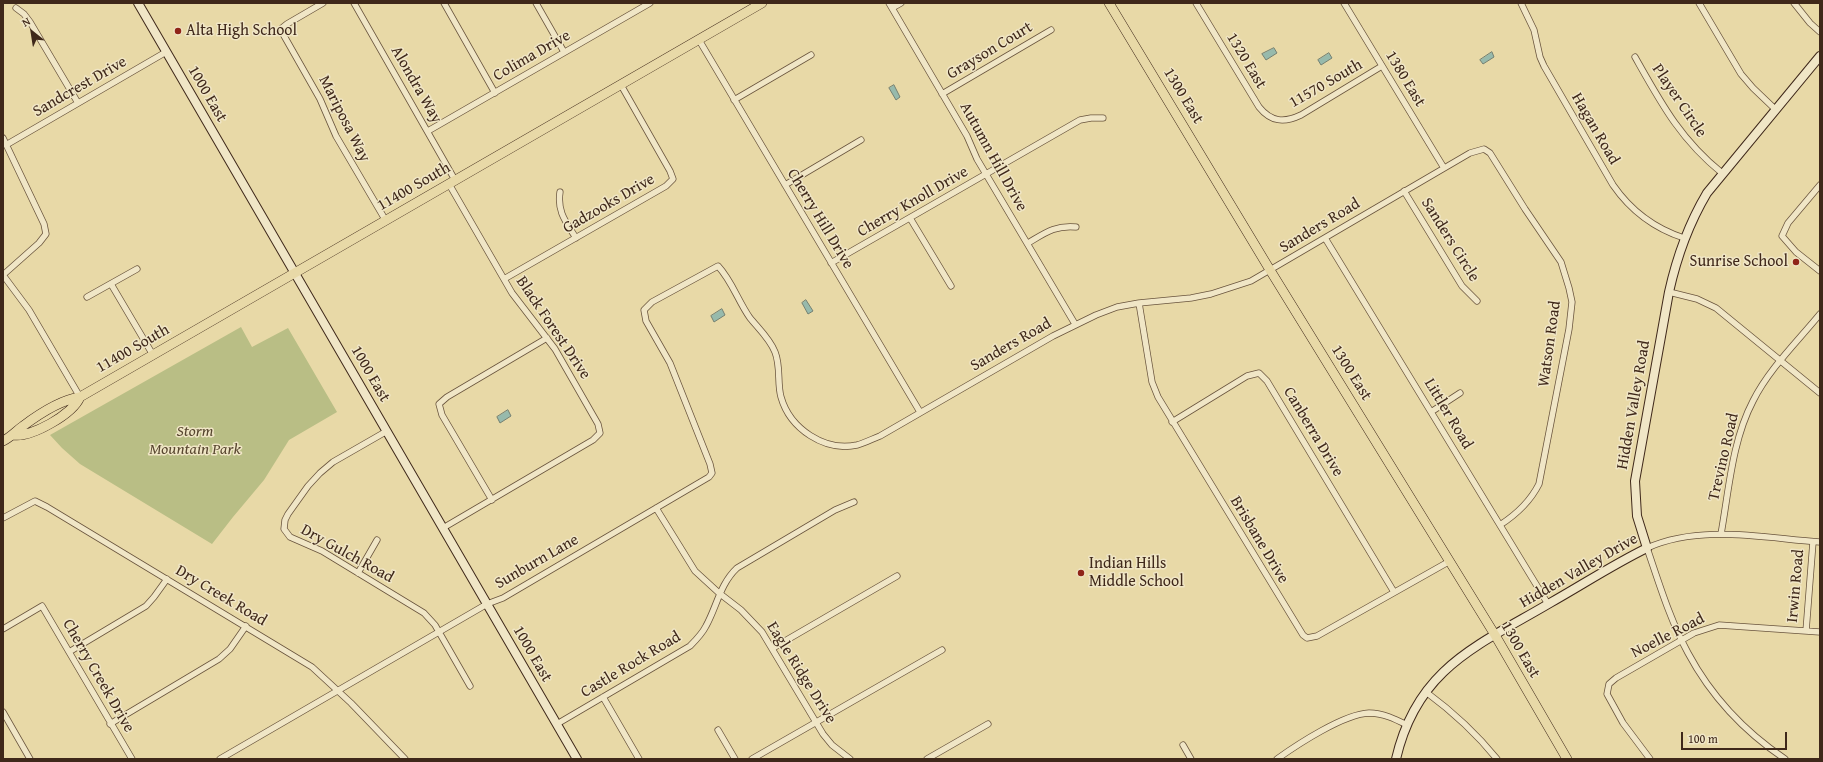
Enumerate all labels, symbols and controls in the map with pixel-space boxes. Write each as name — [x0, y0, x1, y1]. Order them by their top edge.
north arrow — [12, 12, 52, 52]
text: N — [19, 13, 33, 30]
street label: Grayson Court — [944, 18, 1036, 84]
place label: Alta High School — [186, 21, 297, 41]
marker: Alta High School — [173, 26, 183, 36]
street label: Colima Drive — [490, 26, 574, 86]
street label: 1320 East — [1222, 29, 1270, 93]
street label: Alondra Way — [386, 43, 446, 127]
street label: 1380 East — [1381, 47, 1429, 111]
street label: Sandcrest Drive — [30, 52, 130, 122]
street label: 11570 South — [1286, 55, 1366, 113]
street label: Player Circle — [1647, 61, 1711, 141]
street label: 1000 East — [183, 62, 231, 126]
street label: 1300 East — [1159, 64, 1207, 128]
street label: Mariposa Way — [314, 73, 374, 165]
street label: Hagan Road — [1567, 90, 1623, 168]
street label: Autumn Hill Drive — [955, 99, 1031, 215]
street label: 11400 South — [374, 158, 454, 216]
street label: Cherry Knoll Drive — [854, 162, 972, 242]
street label: Cherry Hill Drive — [783, 165, 857, 273]
street label: Gadzooks Drive — [560, 170, 658, 238]
street label: Sanders Road — [1276, 195, 1364, 257]
street label: Sanders Circle — [1417, 195, 1483, 285]
place label: Sunrise School — [1690, 252, 1788, 272]
marker: Sunrise School — [1791, 257, 1801, 267]
street label: Black Forest Drive — [511, 273, 595, 383]
street label: Watson Road — [1534, 300, 1566, 388]
street label: Sanders Road — [967, 314, 1055, 376]
street label: 11400 South — [93, 320, 173, 378]
street label: Hidden Valley Road — [1613, 339, 1655, 471]
street label: 1000 East — [346, 342, 394, 406]
street label: 1300 East — [1326, 342, 1376, 404]
street label: Littler Road — [1419, 375, 1477, 453]
street label: Canberra Drive — [1279, 384, 1347, 480]
street label: Trevino Road — [1705, 411, 1743, 503]
park label: Storm Mountain Park — [149, 422, 241, 460]
street label: Brisbane Drive — [1225, 493, 1293, 587]
street label: Dry Gulch Road — [297, 521, 397, 587]
street label: Hidden Valley Drive — [1517, 529, 1641, 613]
street label: Sunburn Lane — [492, 530, 582, 594]
street label: Irwin Road — [1783, 549, 1809, 623]
place label: Indian Hills Middle School — [1089, 554, 1184, 592]
street label: Dry Creek Road — [172, 561, 270, 631]
marker: Indian Hills Middle School — [1076, 568, 1086, 578]
street label: Noelle Road — [1628, 609, 1708, 663]
street label: Cherry Creek Drive — [58, 616, 138, 736]
street label: 1300 East — [1496, 618, 1544, 682]
street label: Eagle Ridge Drive — [762, 619, 840, 727]
street label: 1000 East — [508, 622, 556, 686]
street label: Castle Rock Road — [578, 628, 684, 702]
scale bar — [1683, 724, 1789, 750]
text: 100 m — [1688, 730, 1718, 747]

